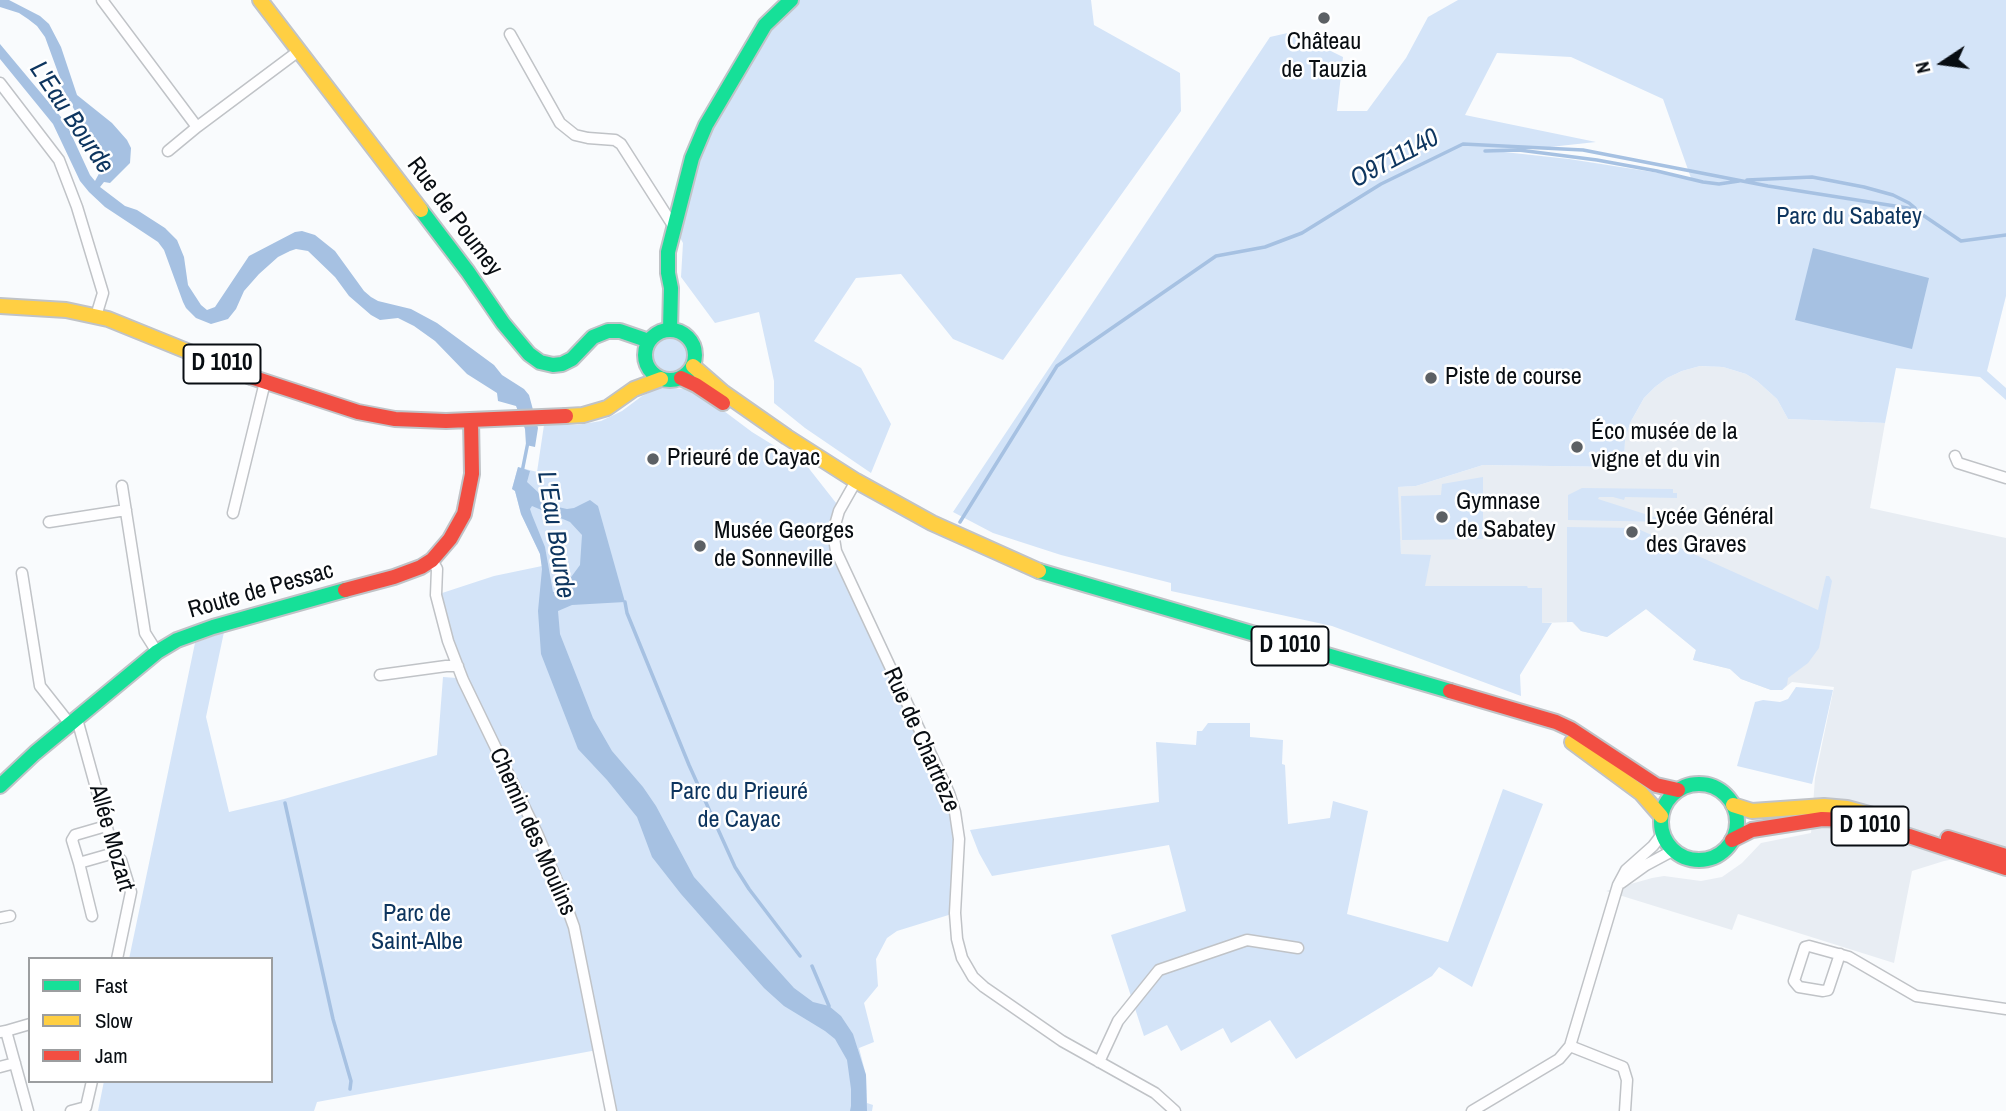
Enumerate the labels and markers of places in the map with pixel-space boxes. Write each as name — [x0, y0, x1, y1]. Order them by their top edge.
marker: Château de Tauzia — [1316, 10, 1332, 26]
place label: Château de Tauzia — [1281, 29, 1367, 85]
place label: Piste de course — [1445, 364, 1582, 392]
marker: Piste de course — [1423, 370, 1439, 386]
place label: Éco musée de la vigne et du vin — [1591, 419, 1738, 475]
marker: Éco musée de la vigne et du vin — [1569, 439, 1585, 455]
place label: Prieuré de Cayac — [667, 445, 820, 473]
marker: Prieuré de Cayac — [645, 451, 661, 467]
place label: Gymnase de Sabatey — [1456, 489, 1556, 545]
place label: Lycée Général des Graves — [1646, 504, 1773, 560]
marker: Gymnase de Sabatey — [1434, 509, 1450, 525]
place label: Musée Georges de Sonneville — [714, 518, 854, 574]
marker: Lycée Général des Graves — [1624, 524, 1640, 540]
marker: Musée Georges de Sonneville — [692, 538, 708, 554]

